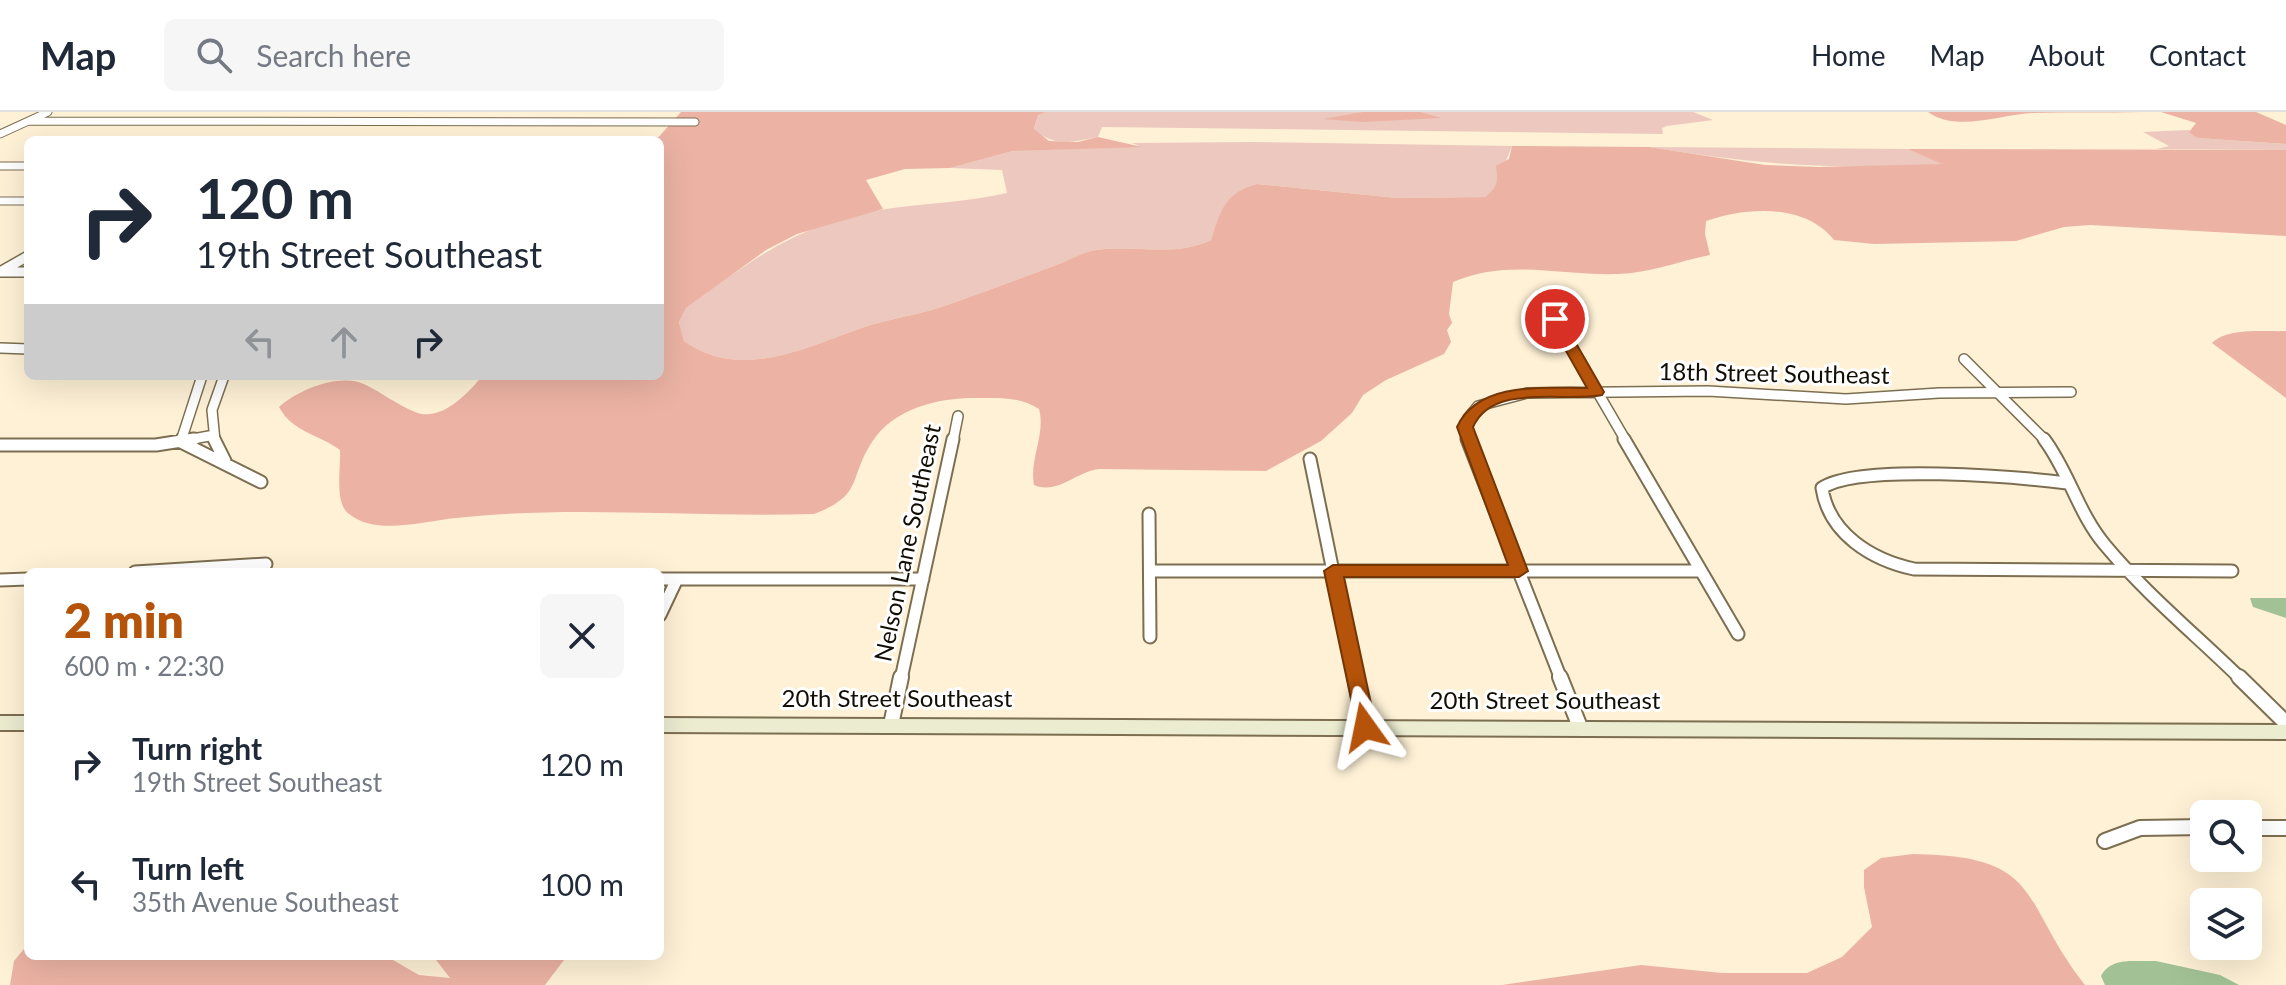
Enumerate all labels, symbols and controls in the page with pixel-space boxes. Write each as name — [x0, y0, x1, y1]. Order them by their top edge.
search box — [164, 19, 724, 91]
text: Map — [40, 32, 116, 78]
icon: search — [192, 33, 236, 77]
text: Search here — [256, 37, 411, 73]
text: Home — [1811, 38, 1886, 72]
text: Map — [1930, 38, 1985, 72]
text: About — [2029, 38, 2105, 72]
text: Contact — [2149, 38, 2246, 72]
text: 120 m — [196, 164, 354, 231]
icon: right — [64, 168, 168, 272]
text: 19th Street Southeast — [196, 232, 542, 276]
pin — [1521, 285, 1589, 353]
icon: arrive — [1533, 297, 1577, 341]
icon: left — [238, 320, 282, 364]
icon: ahead — [322, 320, 366, 364]
icon: right — [406, 320, 450, 364]
street label: 18th Street Southeast — [1658, 356, 1890, 389]
street label: Nelson Lane Southeast — [867, 421, 946, 664]
text: 2 min — [64, 591, 184, 648]
button: close — [540, 594, 624, 678]
text: 600 m · 22:30 — [64, 650, 224, 682]
street label: 20th Street Southeast — [782, 683, 1013, 712]
position arrow — [1323, 685, 1407, 769]
street label: 20th Street Southeast — [1430, 685, 1661, 714]
text: Turn right — [132, 730, 262, 766]
icon: right — [64, 742, 108, 786]
text: 120 m — [539, 746, 624, 782]
text: 19th Street Southeast — [132, 766, 382, 798]
map controls — [2190, 800, 2262, 960]
button: search — [2190, 800, 2262, 872]
text: Turn left — [132, 850, 244, 886]
icon: left — [64, 862, 108, 906]
text: 100 m — [539, 866, 624, 902]
text: 35th Avenue Southeast — [132, 886, 399, 918]
button: layers — [2190, 888, 2262, 960]

